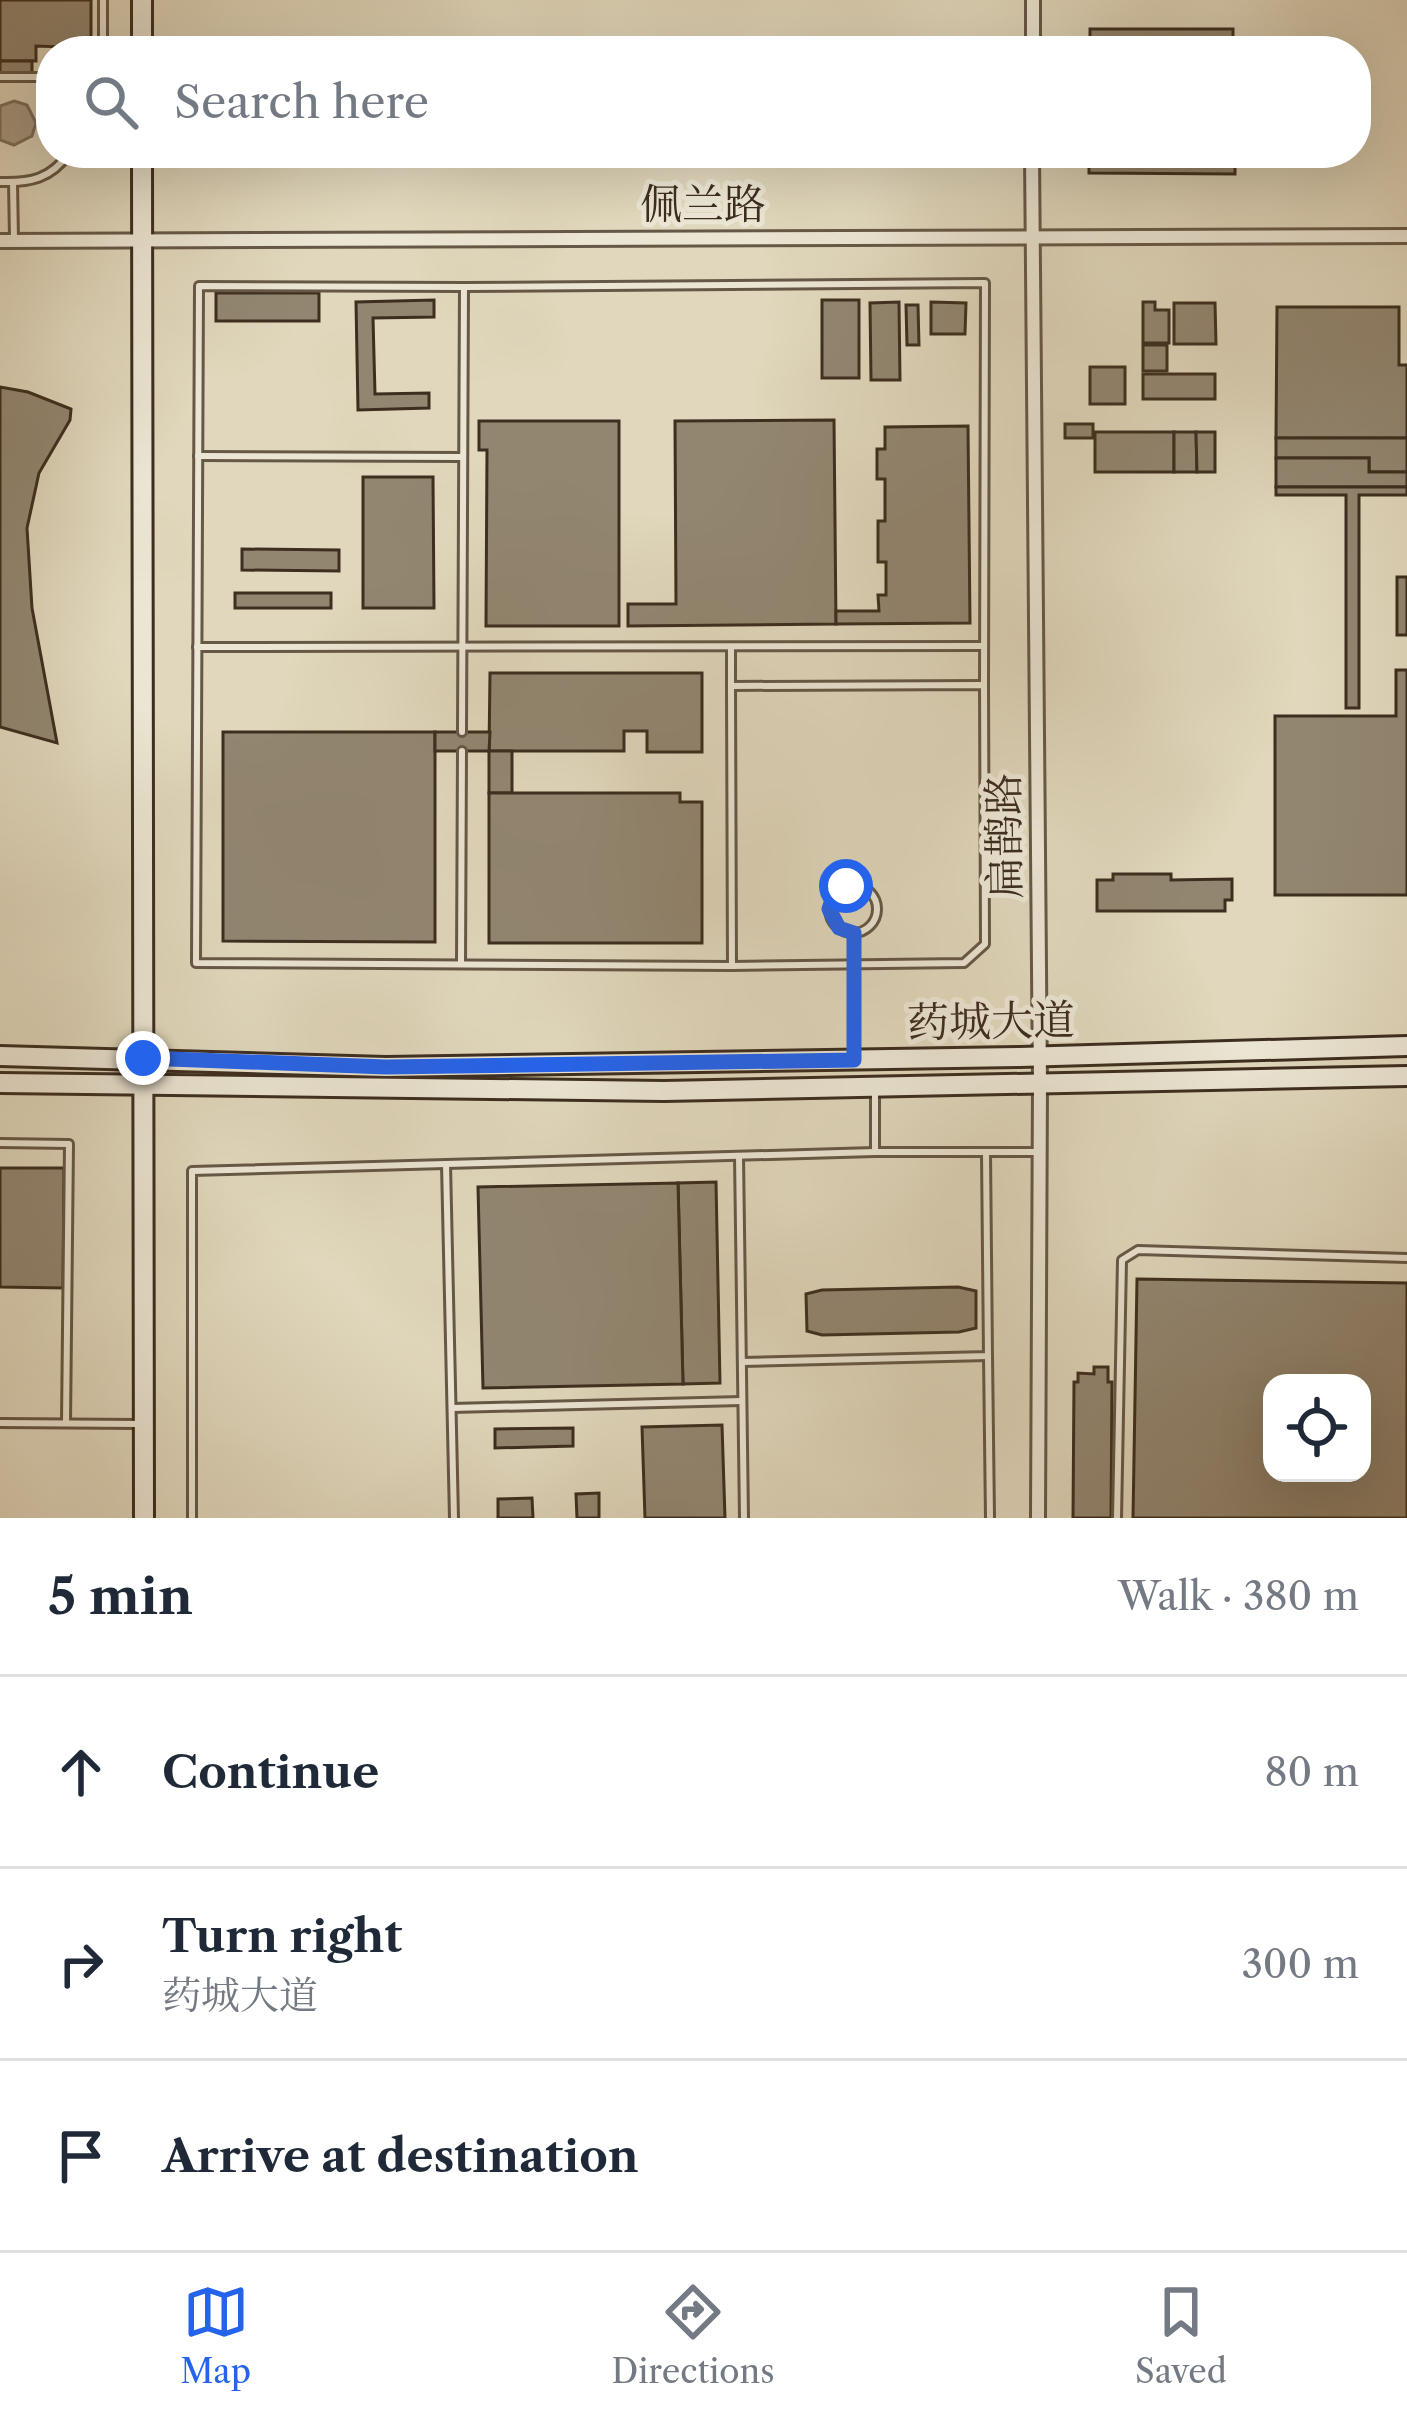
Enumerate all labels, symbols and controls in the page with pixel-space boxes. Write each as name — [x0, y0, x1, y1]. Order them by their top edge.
search box — [36, 36, 1371, 168]
icon: search — [78, 69, 144, 135]
text: Search here — [174, 74, 429, 130]
street label: 佩兰路 — [640, 178, 766, 230]
street label: 扁鹊路 — [977, 773, 1031, 899]
route start — [819, 859, 873, 913]
street label: 药城大道 — [907, 994, 1075, 1048]
route end — [116, 1031, 170, 1085]
map controls — [1263, 1374, 1371, 1482]
button: locate — [1263, 1374, 1371, 1482]
text: 5 min — [48, 1565, 193, 1627]
text: Walk · 380 m — [1118, 1572, 1359, 1620]
icon: ahead — [48, 1739, 114, 1805]
text: Continue — [162, 1744, 379, 1800]
text: 80 m — [1264, 1748, 1359, 1796]
text: Turn right — [162, 1908, 402, 1964]
icon: right — [48, 1931, 114, 1997]
text: 300 m — [1241, 1940, 1359, 1988]
text: 药城大道 — [162, 1971, 318, 2019]
icon: arrive — [48, 2123, 114, 2189]
text: Arrive at destination — [162, 2128, 639, 2184]
tab: Map — [180, 2279, 251, 2392]
tab: Directions — [612, 2279, 775, 2392]
tab: Saved — [1135, 2279, 1227, 2392]

